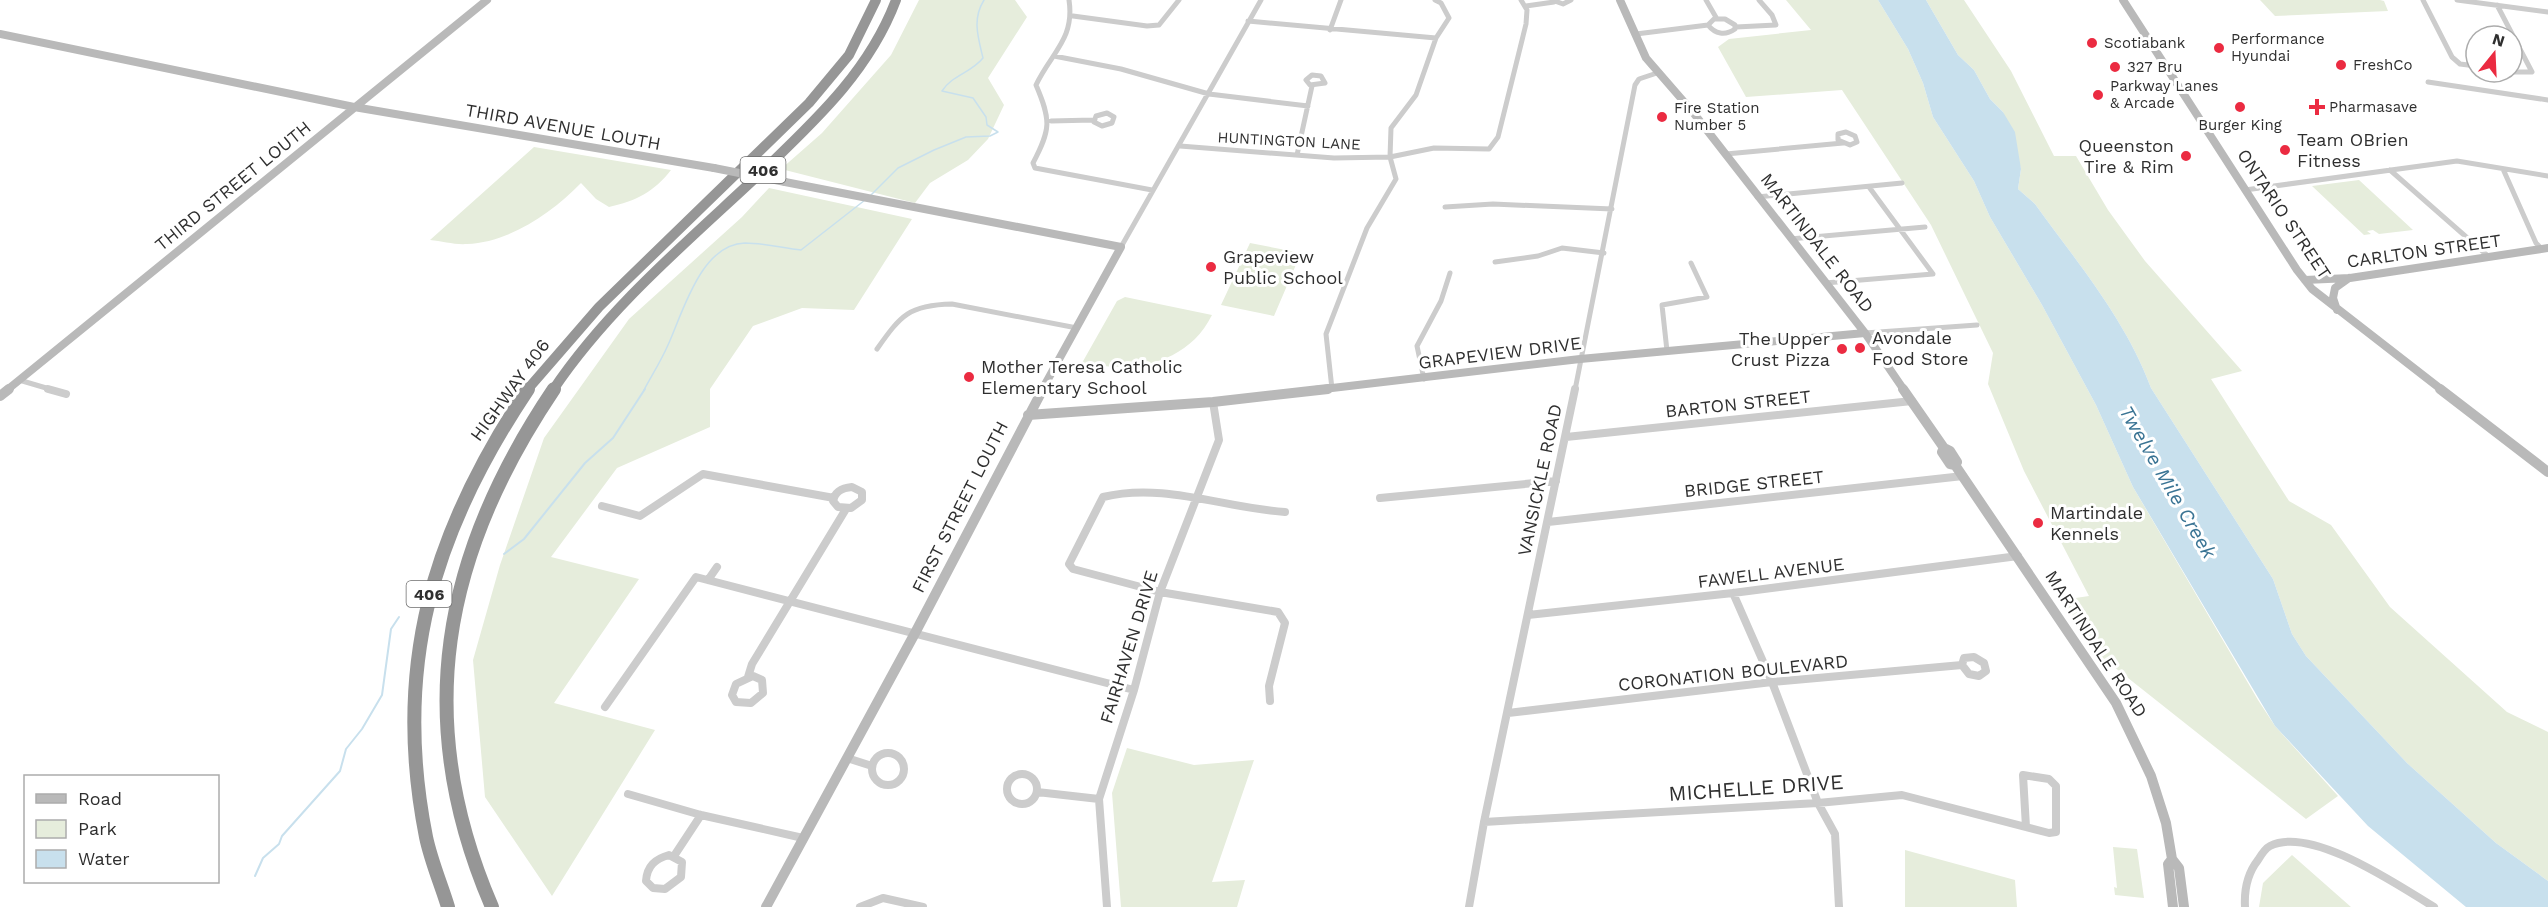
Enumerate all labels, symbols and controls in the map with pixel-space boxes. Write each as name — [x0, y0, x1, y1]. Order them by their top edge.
north arrow — [2464, 24, 2524, 84]
text: N — [2490, 29, 2507, 51]
place label: Performance Hyundai — [2231, 30, 2325, 65]
place label: Scotiabank — [2104, 34, 2186, 52]
marker: Scotiabank — [2085, 36, 2099, 50]
marker: Performance Hyundai — [2212, 41, 2226, 55]
place label: FreshCo — [2353, 56, 2412, 74]
place label: 327 Bru — [2127, 58, 2182, 76]
marker: FreshCo — [2334, 58, 2348, 72]
marker: 327 Bru — [2108, 60, 2122, 74]
place label: Parkway Lanes & Arcade — [2110, 77, 2219, 112]
marker: Parkway Lanes & Arcade — [2091, 88, 2105, 102]
place label: Pharmasave — [2329, 98, 2417, 116]
street label: THIRD AVENUE LOUTH — [464, 99, 662, 154]
place label: Fire Station Number 5 — [1674, 99, 1759, 134]
marker: Burger King — [2233, 100, 2247, 114]
marker: Pharmasave — [2310, 100, 2324, 114]
marker: Fire Station Number 5 — [1655, 110, 1669, 124]
street label: THIRD STREET LOUTH — [151, 116, 315, 255]
place label: Burger King — [2198, 116, 2282, 134]
street label: HUNTINGTON LANE — [1217, 128, 1361, 154]
place label: Team OBrien Fitness — [2297, 129, 2409, 171]
place label: Queenston Tire & Rim — [2079, 135, 2174, 177]
marker: Team OBrien Fitness — [2278, 143, 2292, 157]
street label: ONTARIO STREET — [2233, 145, 2336, 283]
marker: Queenston Tire & Rim — [2179, 149, 2193, 163]
road number: 406 — [740, 157, 786, 183]
street label: MARTINDALE ROAD — [1757, 169, 1878, 317]
street label: CARLTON STREET — [2345, 229, 2503, 272]
place label: Grapeview Public School — [1223, 246, 1343, 288]
marker: Grapeview Public School — [1204, 260, 1218, 274]
place label: Avondale Food Store — [1872, 327, 1968, 369]
place label: The Upper Crust Pizza — [1731, 328, 1830, 370]
street label: GRAPEVIEW DRIVE — [1417, 332, 1583, 373]
street label: HIGHWAY 406 — [466, 335, 554, 445]
marker: Avondale Food Store — [1853, 341, 1867, 355]
marker: The Upper Crust Pizza — [1835, 342, 1849, 356]
place label: Mother Teresa Catholic Elementary School — [981, 356, 1183, 398]
marker: Mother Teresa Catholic Elementary School — [962, 370, 976, 384]
street label: BARTON STREET — [1664, 385, 1812, 422]
water label: Twelve Mile Creek — [2114, 401, 2222, 564]
street label: VANSICKLE ROAD — [1513, 402, 1566, 558]
street label: FIRST STREET LOUTH — [907, 417, 1012, 596]
street label: BRIDGE STREET — [1683, 466, 1825, 501]
place label: Martindale Kennels — [2050, 502, 2143, 544]
marker: Martindale Kennels — [2031, 516, 2045, 530]
street label: FAWELL AVENUE — [1696, 553, 1845, 592]
street label: MARTINDALE ROAD — [2041, 566, 2152, 721]
street label: FAIRHAVEN DRIVE — [1095, 568, 1162, 726]
road number: 406 — [406, 581, 452, 607]
street label: CORONATION BOULEVARD — [1617, 650, 1849, 695]
street label: MICHELLE DRIVE — [1668, 769, 1844, 806]
legend — [24, 775, 219, 883]
text: Road — [78, 788, 122, 809]
text: Park — [78, 818, 117, 839]
text: Water — [78, 848, 130, 869]

